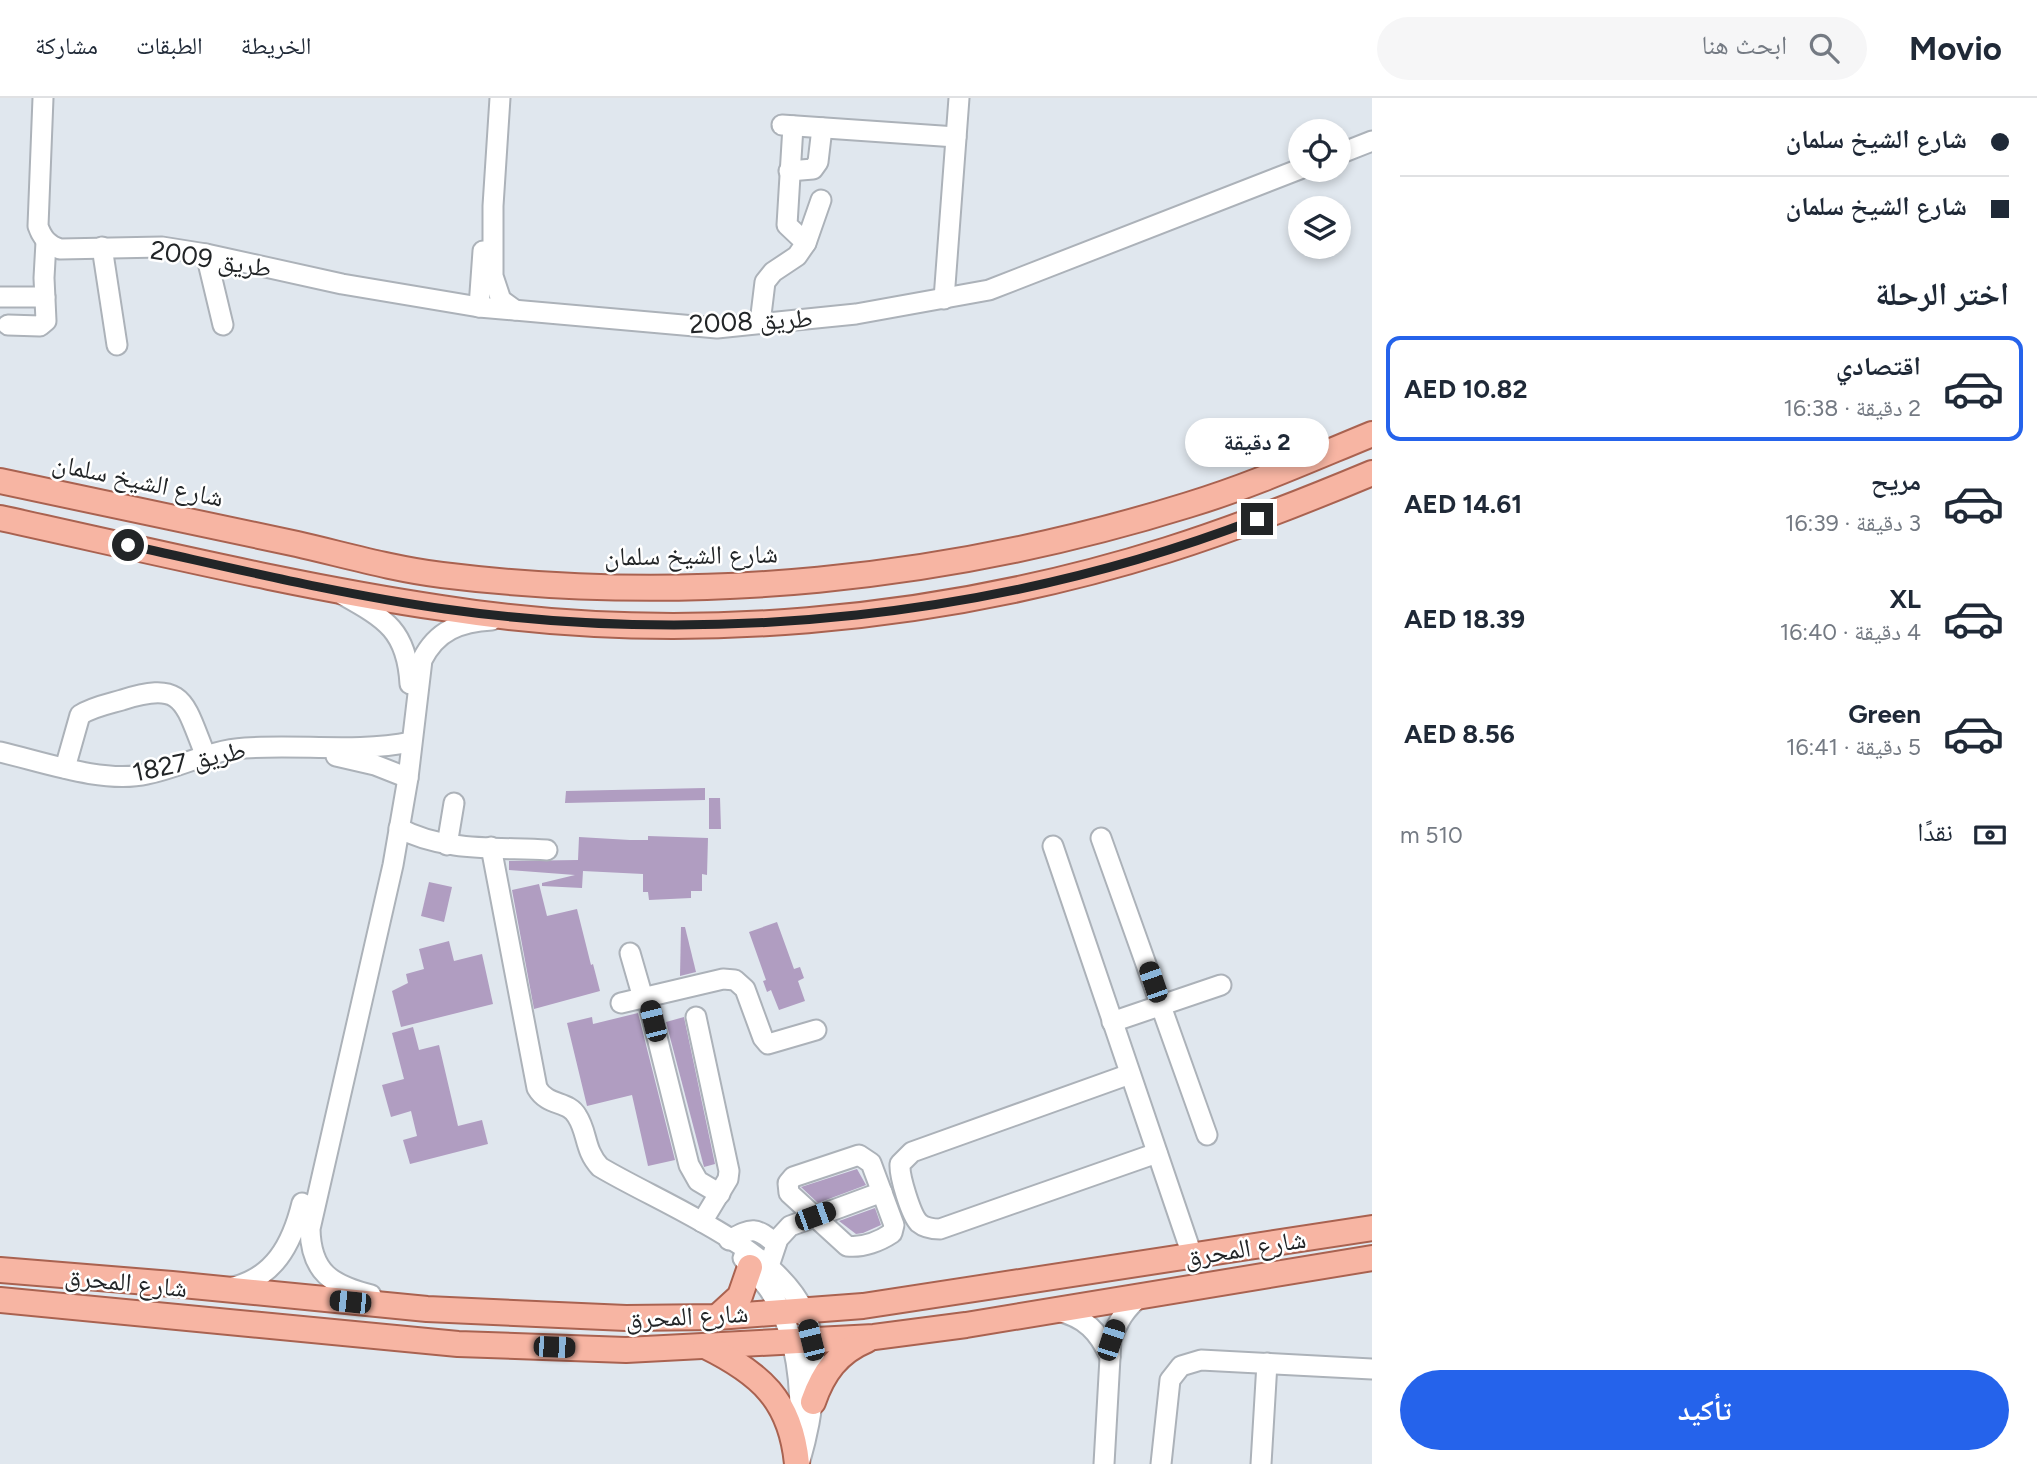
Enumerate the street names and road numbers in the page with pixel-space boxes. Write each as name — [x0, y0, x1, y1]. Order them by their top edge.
street label: طريق 2009 — [148, 234, 274, 284]
street label: طريق 2008 — [688, 302, 814, 340]
street label: شارع الشيخ سلمان — [49, 446, 226, 515]
street label: شارع الشيخ سلمان — [604, 537, 778, 574]
street label: طريق 1827 — [129, 733, 249, 789]
street label: شارع المحرق — [1182, 1223, 1308, 1273]
street label: شارع المحرق — [63, 1260, 189, 1304]
street label: شارع المحرق — [625, 1297, 749, 1335]

